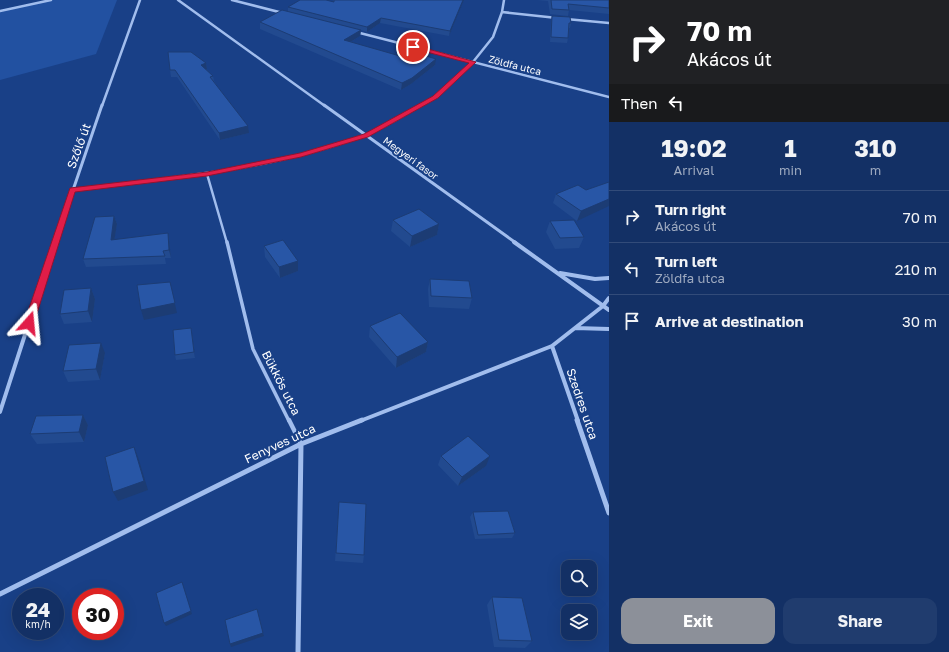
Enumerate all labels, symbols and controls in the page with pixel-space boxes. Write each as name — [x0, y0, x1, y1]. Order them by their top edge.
text: 70 m — [687, 14, 752, 47]
icon: right — [621, 16, 673, 68]
pin — [396, 30, 430, 64]
icon: arrive — [402, 36, 424, 58]
text: Akácos út — [687, 48, 772, 70]
street label: Zöldfa utca — [487, 53, 543, 77]
icon: left — [665, 92, 687, 114]
text: Then — [621, 94, 657, 112]
street label: Szőlő út — [63, 121, 94, 170]
text: 19:02 — [661, 133, 727, 162]
text: 1 — [784, 133, 797, 162]
text: 310 — [854, 133, 897, 162]
street label: Megyeri fasor — [381, 134, 441, 182]
text: Arrival — [674, 162, 714, 178]
text: min — [779, 162, 802, 178]
text: m — [870, 162, 881, 178]
text: Turn right — [655, 200, 726, 218]
icon: right — [621, 206, 643, 228]
text: 70 m — [903, 208, 937, 226]
text: Akácos út — [655, 218, 716, 234]
text: Turn left — [655, 252, 717, 270]
icon: left — [621, 258, 643, 280]
text: 210 m — [895, 260, 937, 278]
text: Zöldfa utca — [655, 270, 725, 286]
position arrow — [8, 302, 50, 344]
icon: arrive — [621, 310, 643, 332]
text: Arrive at destination — [655, 312, 804, 330]
text: 30 m — [902, 312, 937, 330]
street label: Bükkös utca — [259, 348, 304, 418]
street label: Szedres utca — [563, 366, 602, 441]
street label: Fenyves utca — [242, 421, 318, 466]
map controls — [561, 560, 597, 640]
button: search — [561, 560, 597, 596]
speed limit sign: 30 — [72, 588, 124, 640]
text: 24 — [26, 597, 50, 621]
button: Exit — [621, 598, 775, 644]
button: Share — [783, 598, 937, 644]
button: layers — [561, 604, 597, 640]
text: km/h — [25, 618, 51, 630]

